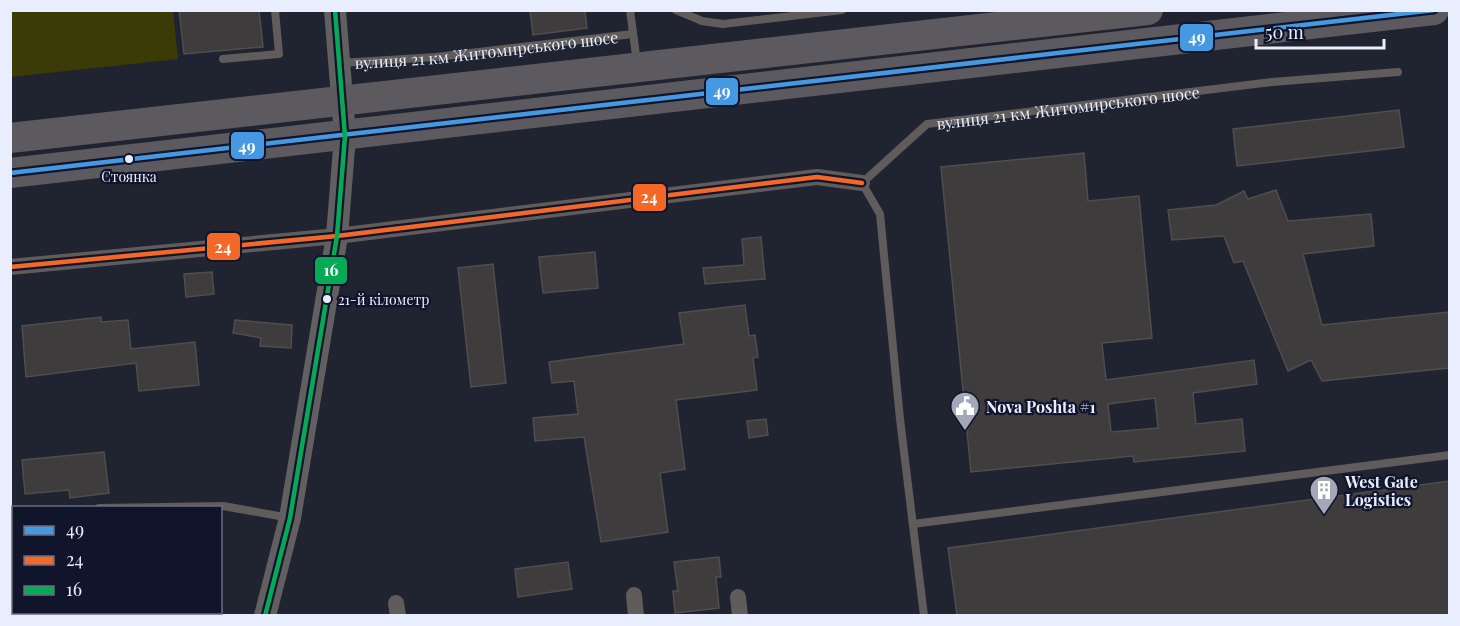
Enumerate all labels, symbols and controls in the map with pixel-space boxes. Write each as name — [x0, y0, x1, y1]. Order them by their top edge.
scale bar — [1256, 12, 1384, 50]
text: 50 m — [1265, 20, 1304, 44]
line badge: 49 — [1179, 23, 1214, 52]
street label: вулиця 21 км Житомирського шосе — [354, 25, 619, 73]
text: 49 — [1188, 26, 1206, 47]
line badge: 49 — [705, 77, 739, 106]
text: 49 — [713, 80, 731, 101]
street label: вулиця 21 км Житомирського шосе — [935, 80, 1201, 133]
line badge: 49 — [230, 131, 265, 160]
text: 49 — [238, 135, 256, 156]
marker: Стоянка — [123, 153, 135, 165]
place label: Стоянка — [101, 167, 157, 186]
line badge: 24 — [632, 183, 667, 212]
text: 24 — [641, 186, 657, 207]
line badge: 24 — [206, 232, 241, 261]
text: 24 — [215, 236, 231, 257]
line badge: 16 — [314, 256, 348, 285]
text: 16 — [323, 259, 339, 280]
place label: 21-й кілометр — [338, 290, 430, 309]
marker: 21-й кілометр — [321, 293, 333, 305]
public building icon: Nova Poshta #1 — [949, 390, 981, 432]
place label: Nova Poshta #1 — [986, 396, 1096, 417]
place label: West Gate Logistics — [1344, 471, 1418, 510]
building icon: West Gate Logistics — [1308, 474, 1340, 516]
legend — [12, 506, 222, 614]
text: 49 — [66, 517, 84, 541]
text: 24 — [66, 547, 84, 571]
text: 16 — [66, 577, 82, 601]

